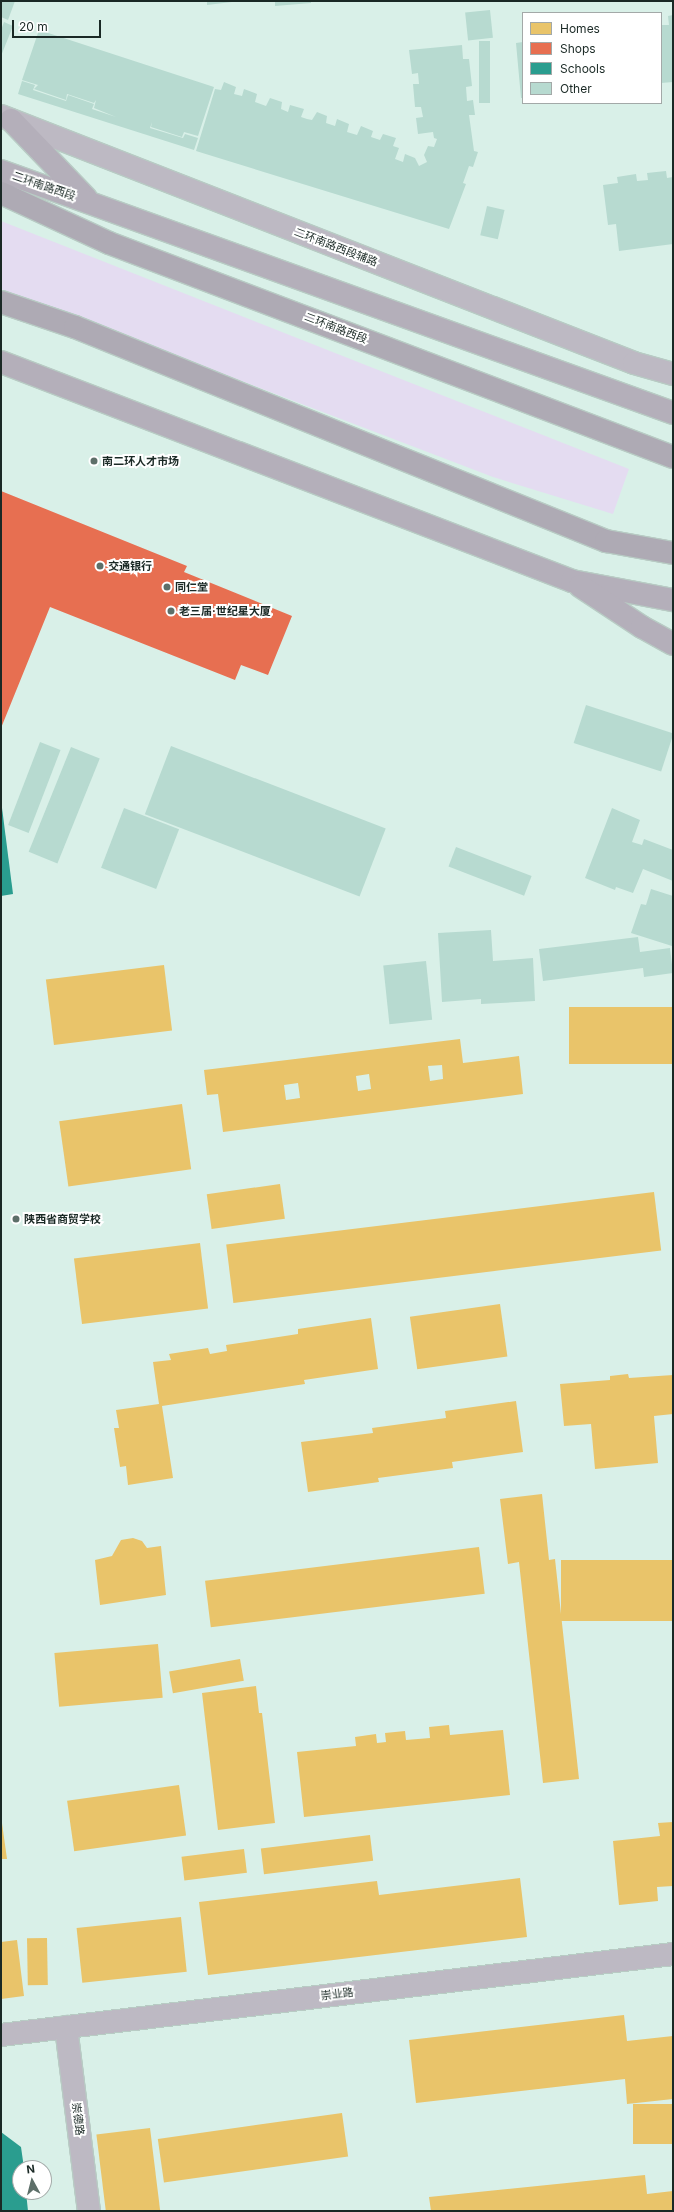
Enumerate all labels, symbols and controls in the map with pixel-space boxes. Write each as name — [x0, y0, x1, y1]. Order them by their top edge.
scale bar — [14, 12, 103, 38]
legend — [522, 12, 662, 104]
text: 20 m — [19, 19, 48, 34]
text: Homes — [560, 21, 600, 36]
text: Shops — [560, 41, 596, 56]
text: Schools — [560, 61, 605, 76]
text: Other — [560, 81, 592, 96]
street label: 二环南路西段 — [11, 169, 77, 203]
street label: 二环南路西段辅路 — [293, 225, 379, 269]
street label: 二环南路西段 — [303, 310, 369, 346]
place label: 南二环人才市场 — [102, 454, 179, 468]
marker: 南二环人才市场 — [89, 456, 99, 466]
place label: 交通银行 — [108, 559, 152, 573]
marker: 交通银行 — [95, 561, 105, 571]
place label: 同仁堂 — [175, 580, 208, 594]
marker: 同仁堂 — [162, 582, 172, 592]
place label: 老三届·世纪星大厦 — [179, 604, 271, 618]
marker: 老三届·世纪星大厦 — [166, 606, 176, 616]
place label: 陕西省商贸学校 — [24, 1212, 101, 1226]
marker: 陕西省商贸学校 — [11, 1214, 21, 1224]
street label: 崇业路 — [320, 1985, 354, 2003]
street label: 崇德路 — [69, 2102, 87, 2136]
north arrow — [12, 2160, 52, 2200]
text: N — [26, 2162, 36, 2177]

